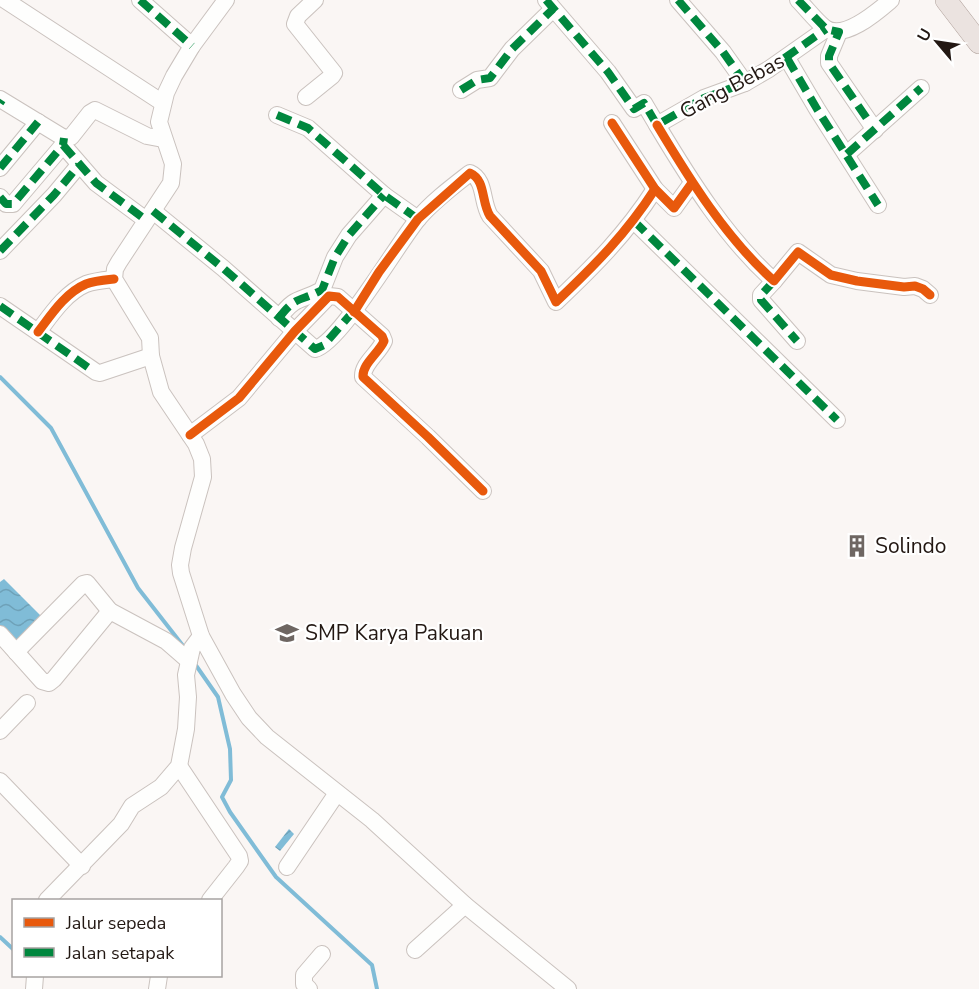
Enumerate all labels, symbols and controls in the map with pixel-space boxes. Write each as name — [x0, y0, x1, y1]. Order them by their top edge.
north arrow — [907, 12, 967, 72]
text: U — [912, 25, 937, 46]
street label: Gang Bebas — [675, 47, 789, 125]
place label: Solindo — [875, 532, 947, 560]
building icon: Solindo — [844, 533, 870, 559]
place label: SMP Karya Pakuan — [305, 619, 483, 647]
school or university icon: SMP Karya Pakuan — [274, 620, 300, 646]
legend — [12, 899, 222, 977]
text: Jalur sepeda — [65, 911, 166, 935]
text: Jalan setapak — [65, 941, 175, 965]

